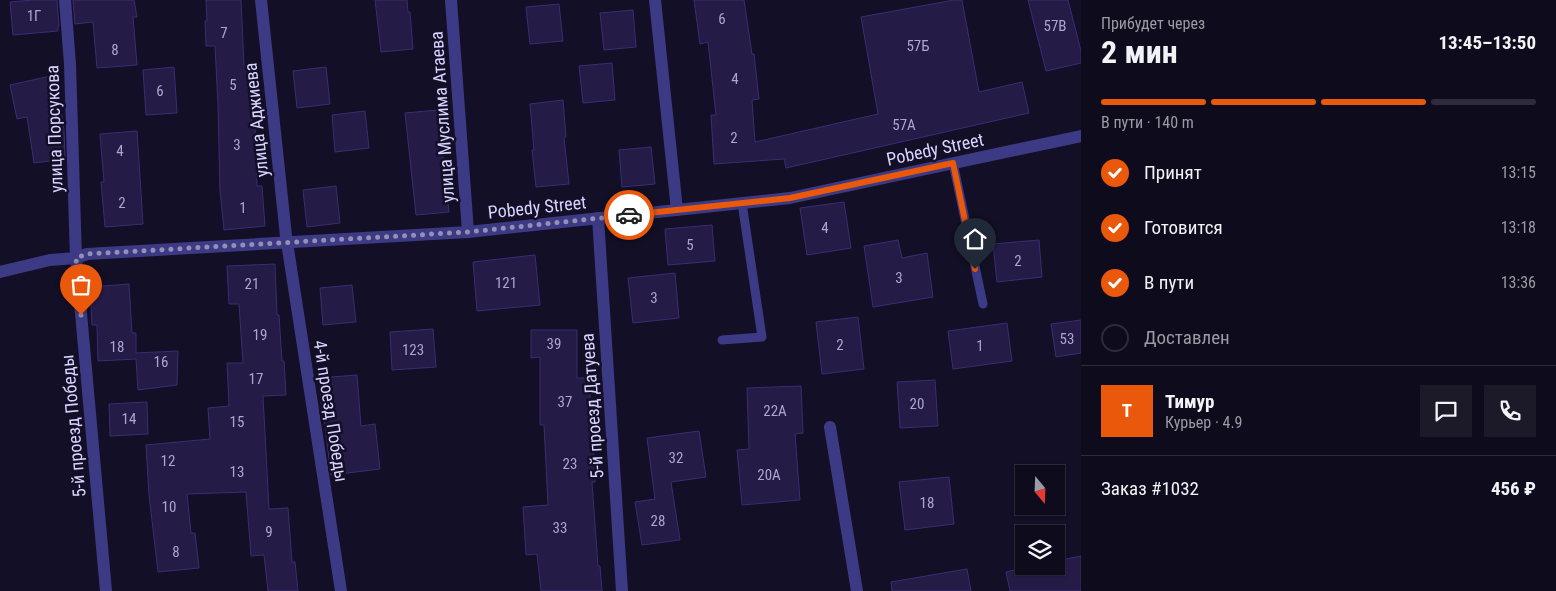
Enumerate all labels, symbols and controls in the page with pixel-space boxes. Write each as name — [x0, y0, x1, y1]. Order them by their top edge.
house number: 1Г — [27, 7, 41, 25]
house number: 6 — [718, 10, 726, 28]
text: Прибудет через — [1101, 14, 1205, 33]
house number: 57В — [1044, 17, 1067, 35]
house number: 7 — [220, 24, 228, 42]
street label: улица Муслима Атаева — [426, 31, 458, 203]
text: 13:45–13:50 — [1438, 31, 1536, 54]
text: 2 мин — [1101, 33, 1178, 71]
house number: 57Б — [906, 37, 930, 55]
house number: 8 — [111, 41, 119, 59]
street label: улица Аджиева — [240, 62, 272, 178]
street label: улица Порсукова — [41, 65, 67, 193]
house number: 4 — [731, 70, 739, 88]
house number: 5 — [229, 76, 237, 94]
house number: 6 — [156, 82, 164, 100]
text: В пути · 140 m — [1101, 113, 1194, 132]
house number: 57А — [892, 116, 916, 134]
street label: Pobedy Street — [884, 128, 986, 170]
house number: 2 — [730, 129, 738, 147]
house number: 3 — [233, 136, 241, 154]
house number: 4 — [116, 142, 124, 160]
icon: check — [1101, 159, 1129, 187]
text: Принят — [1144, 161, 1202, 184]
text: 13:15 — [1501, 163, 1536, 182]
courier — [604, 190, 654, 240]
street label: Pobedy Street — [487, 191, 587, 223]
house number: 2 — [118, 194, 126, 212]
house number: 1 — [239, 199, 247, 217]
icon: car — [615, 201, 643, 229]
icon: check — [1101, 214, 1129, 242]
text: Готовится — [1144, 216, 1223, 239]
pin — [954, 218, 996, 269]
text: 13:18 — [1501, 218, 1536, 237]
house number: 4 — [821, 219, 829, 237]
icon: home — [961, 225, 989, 253]
house number: 5 — [686, 236, 694, 254]
house number: 2 — [1014, 252, 1022, 270]
pin — [60, 264, 102, 315]
house number: 3 — [895, 269, 903, 287]
icon: check — [1101, 269, 1129, 297]
icon: bag — [67, 271, 95, 299]
text: В пути — [1144, 271, 1194, 294]
text: 13:36 — [1501, 273, 1536, 292]
house number: 121 — [495, 274, 517, 292]
house number: 21 — [245, 275, 259, 293]
house number: 3 — [650, 289, 658, 307]
house number: 19 — [253, 326, 267, 344]
text: Доставлен — [1144, 326, 1230, 349]
house number: 53 — [1060, 330, 1074, 348]
street label: 5-й проезд Датуева — [576, 333, 608, 479]
house number: 39 — [547, 335, 561, 353]
house number: 2 — [836, 336, 844, 354]
house number: 1 — [976, 337, 984, 355]
house number: 18 — [110, 338, 124, 356]
street label: 4-й проезд Победы — [309, 339, 353, 483]
house number: 123 — [402, 341, 424, 359]
house number: 16 — [154, 353, 168, 371]
street label: 5-й проезд Победы — [56, 354, 90, 498]
house number: 17 — [249, 370, 263, 388]
button: chat — [1420, 385, 1472, 437]
button: phone — [1484, 385, 1536, 437]
text: Тимур — [1165, 390, 1214, 413]
house number: 37 — [558, 393, 572, 411]
house number: 20 — [910, 395, 924, 413]
text: Т — [1122, 399, 1132, 422]
house number: 22А — [763, 402, 787, 420]
house number: 14 — [122, 410, 136, 428]
house number: 15 — [230, 413, 244, 431]
text: Курьер · 4.9 — [1165, 413, 1243, 432]
house number: 32 — [669, 449, 683, 467]
house number: 12 — [161, 452, 175, 470]
house number: 23 — [563, 455, 577, 473]
house number: 13 — [230, 463, 244, 481]
north arrow — [1015, 465, 1065, 515]
map controls — [1015, 465, 1065, 575]
house number: 20А — [757, 466, 781, 484]
text: Заказ #1032 — [1101, 477, 1199, 500]
text: 456 ₽ — [1491, 477, 1536, 500]
house number: 18 — [920, 494, 934, 512]
house number: 10 — [162, 498, 176, 516]
house number: 28 — [651, 512, 665, 530]
house number: 33 — [553, 519, 567, 537]
house number: 9 — [265, 523, 273, 541]
button: layers — [1015, 525, 1065, 575]
house number: 8 — [172, 543, 180, 561]

